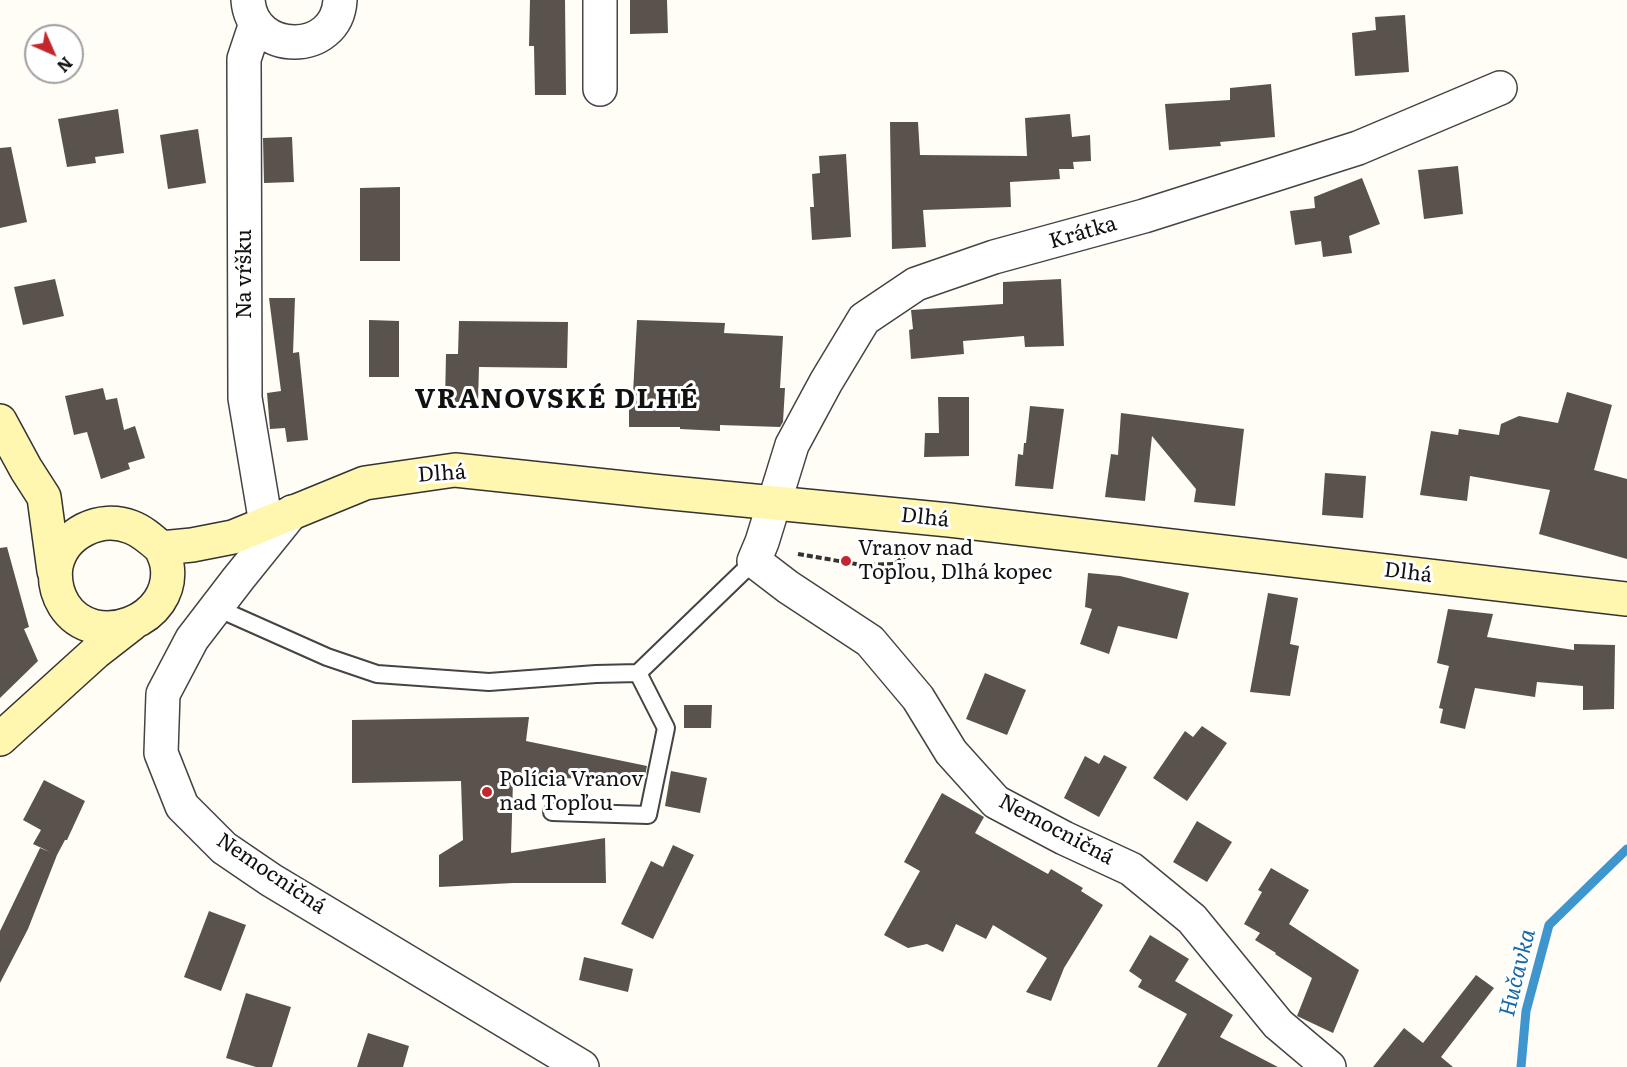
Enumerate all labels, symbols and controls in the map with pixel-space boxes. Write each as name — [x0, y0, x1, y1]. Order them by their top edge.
north arrow — [24, 24, 84, 84]
text: N — [52, 52, 79, 79]
street label: Krátka — [1046, 211, 1120, 255]
street label: Na vŕšku — [232, 229, 258, 319]
district label: VRANOVSKÉ DLHÉ — [415, 384, 699, 416]
street label: Dlhá — [417, 460, 467, 488]
street label: Dlhá — [900, 503, 950, 533]
place label: Vranov nad Topľou, Dlhá kopec — [858, 536, 1052, 586]
marker: Vranov nad Topľou, Dlhá kopec — [839, 554, 853, 568]
street label: Dlhá — [1382, 558, 1434, 588]
place label: Polícia Vranov nad Topľou — [499, 767, 644, 817]
marker: Polícia Vranov nad Topľou — [480, 785, 494, 799]
street label: Nemocničná — [994, 789, 1118, 871]
street label: Nemocničná — [211, 828, 331, 920]
water label: Hučavka — [1494, 927, 1542, 1019]

